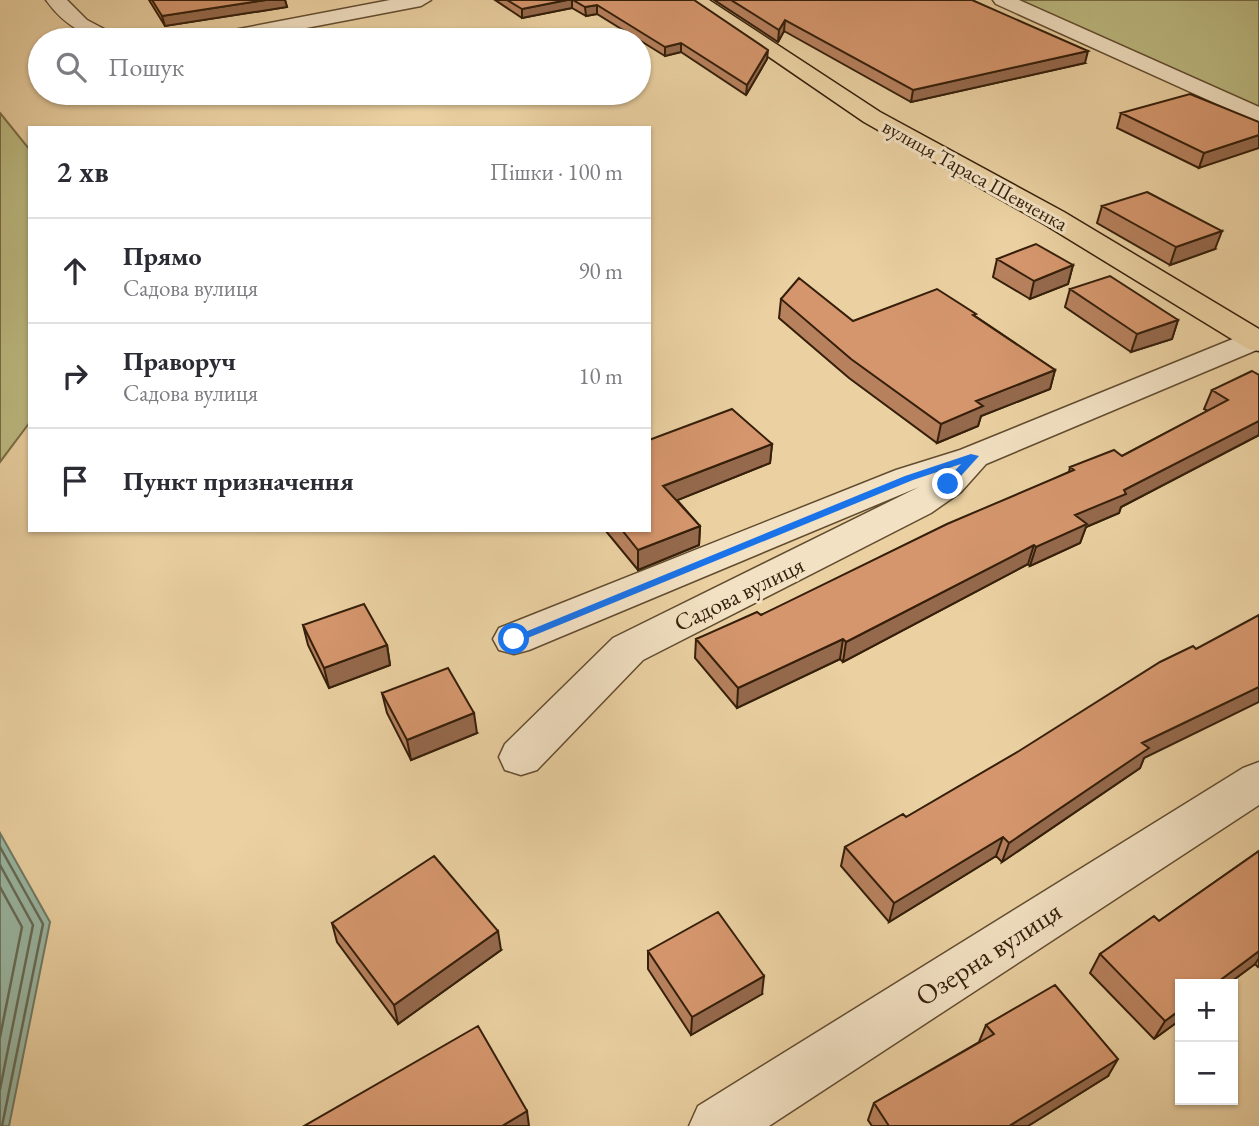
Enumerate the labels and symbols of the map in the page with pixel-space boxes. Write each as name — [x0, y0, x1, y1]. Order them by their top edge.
street label: вулиця Тараса Шевченка — [878, 112, 1073, 237]
route end — [932, 468, 963, 499]
street label: Садова вулиця — [669, 549, 809, 638]
route start — [498, 623, 529, 654]
street label: Озерна вулиця — [908, 892, 1068, 1014]

